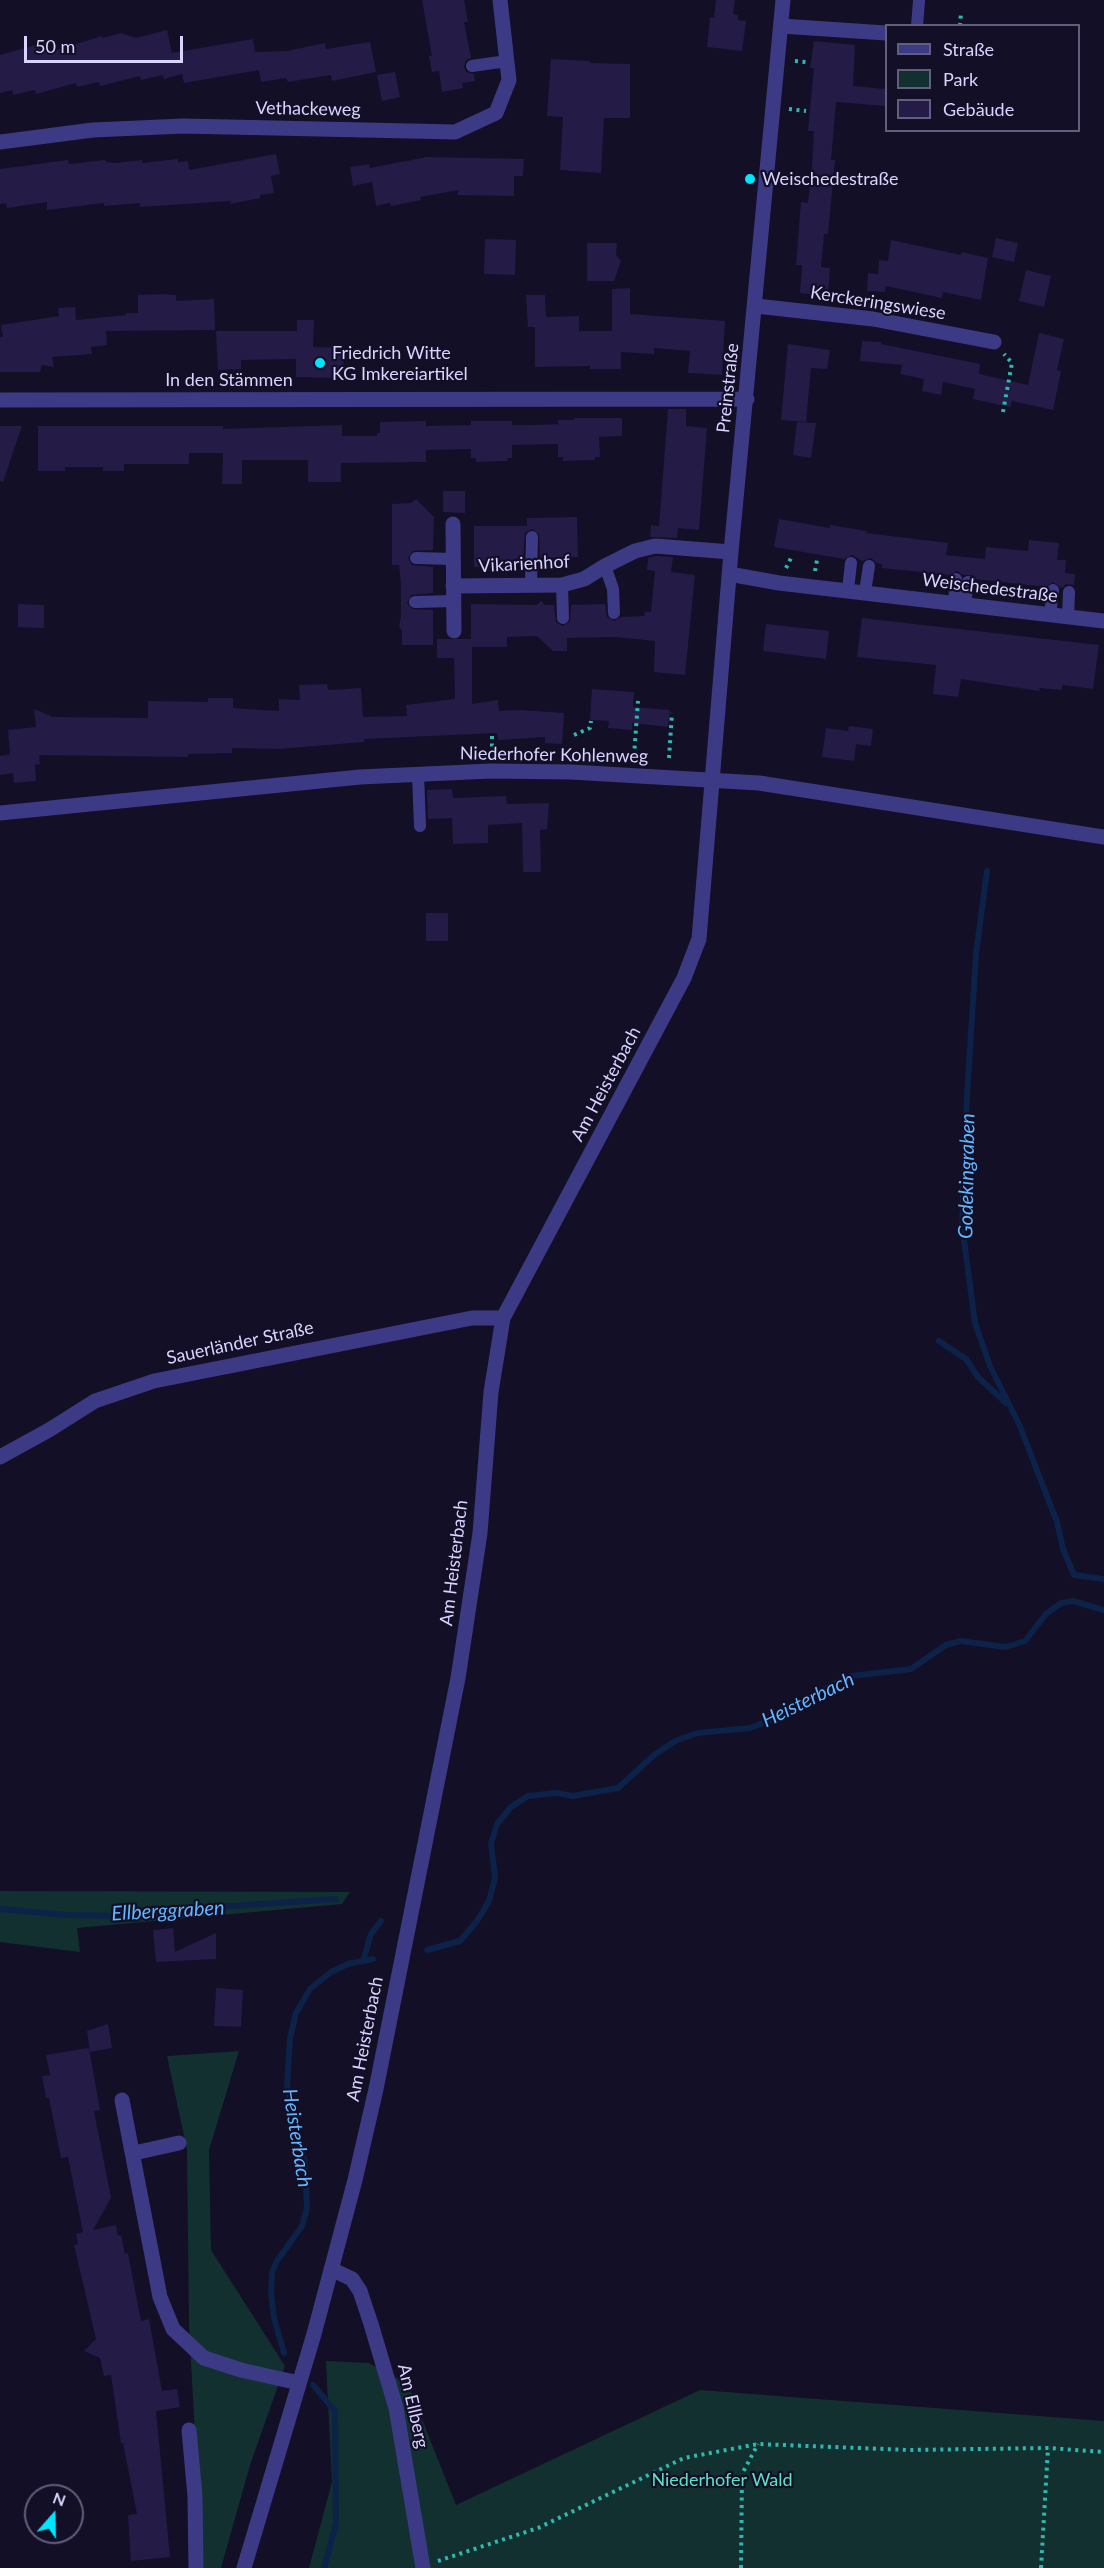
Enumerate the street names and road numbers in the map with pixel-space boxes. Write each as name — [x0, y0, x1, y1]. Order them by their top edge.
street label: Vethackeweg — [255, 97, 361, 121]
street label: Kerckeringswiese — [809, 282, 947, 324]
street label: Preinstraße — [713, 342, 743, 434]
street label: In den Stämmen — [165, 369, 293, 391]
street label: Vikarienhof — [478, 551, 570, 577]
street label: Weischedestraße — [921, 569, 1059, 607]
street label: Niederhofer Kohlenweg — [460, 743, 648, 767]
street label: Am Heisterbach — [567, 1023, 645, 1145]
street label: Sauerländer Straße — [165, 1317, 315, 1369]
street label: Am Heisterbach — [436, 1499, 472, 1627]
street label: Am Heisterbach — [342, 1975, 388, 2103]
street label: Am Ellberg — [393, 2362, 433, 2450]

